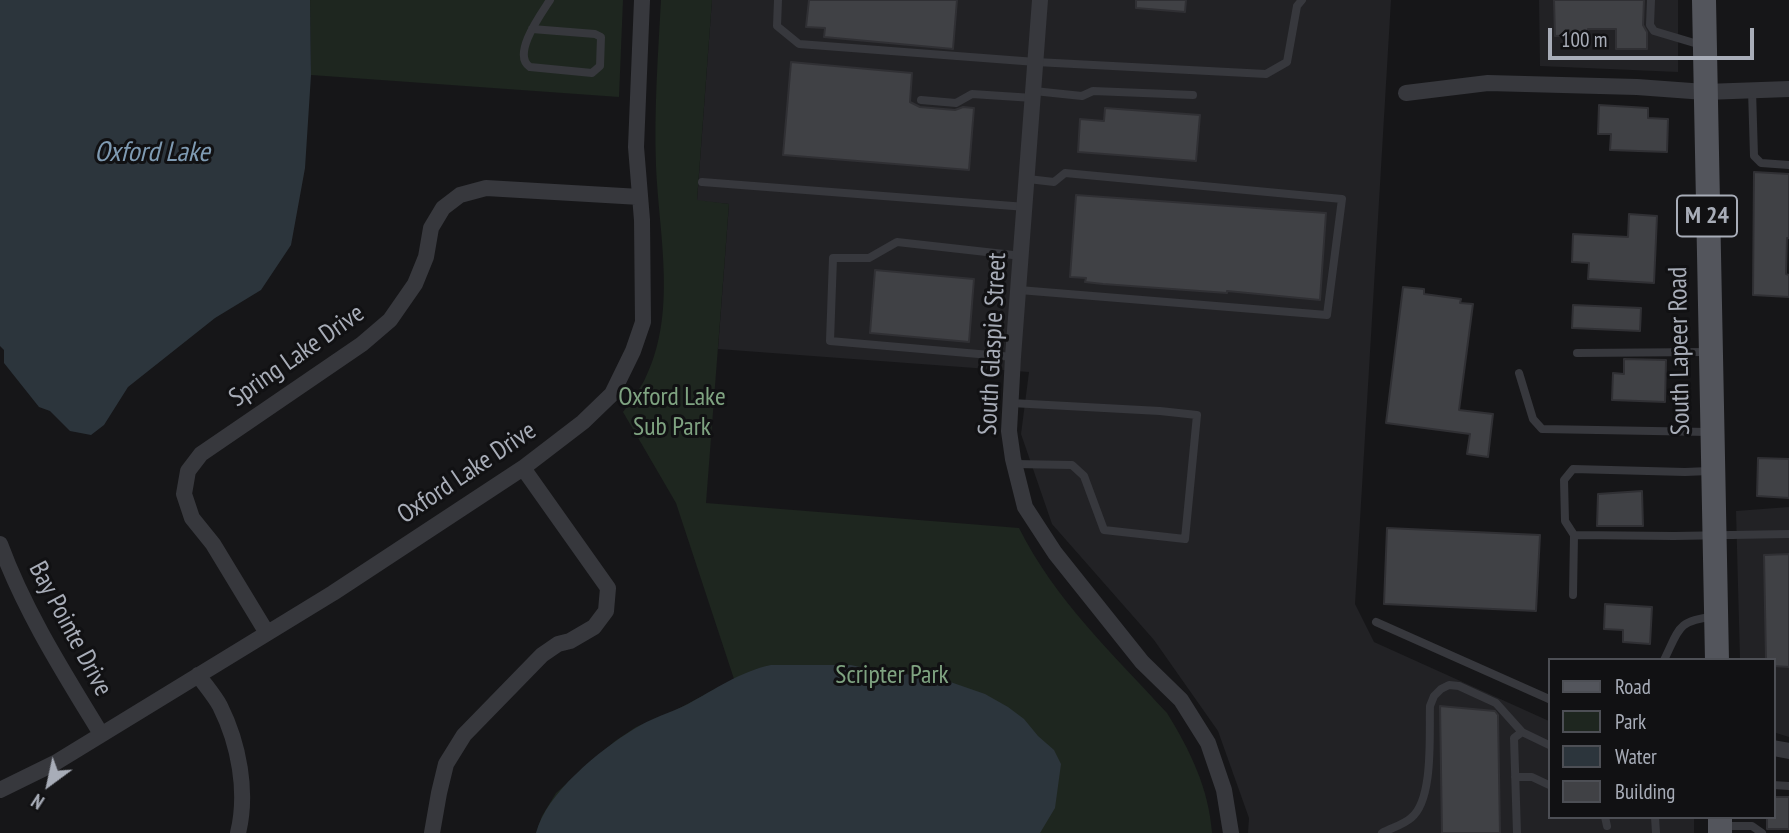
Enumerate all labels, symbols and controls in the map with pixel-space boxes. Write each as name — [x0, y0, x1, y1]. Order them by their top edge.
scale bar — [1551, 14, 1758, 58]
text: 100 m — [1561, 26, 1607, 53]
water label: Oxford Lake — [94, 136, 210, 170]
road number: M 24 — [1677, 196, 1737, 236]
street label: South Glaspie Street — [973, 252, 1013, 436]
street label: South Lapeer Road — [1663, 267, 1697, 435]
street label: Spring Lake Drive — [224, 298, 370, 414]
park label: Oxford Lake Sub Park — [618, 382, 726, 444]
street label: Oxford Lake Drive — [392, 415, 542, 531]
street label: Bay Pointe Drive — [22, 557, 118, 701]
legend — [1548, 658, 1775, 819]
park label: Scripter Park — [835, 660, 949, 692]
text: Road — [1615, 673, 1651, 700]
text: Park — [1615, 708, 1646, 735]
text: Water — [1615, 743, 1657, 770]
north arrow — [14, 749, 84, 819]
text: Building — [1615, 778, 1675, 805]
text: N — [27, 789, 48, 814]

